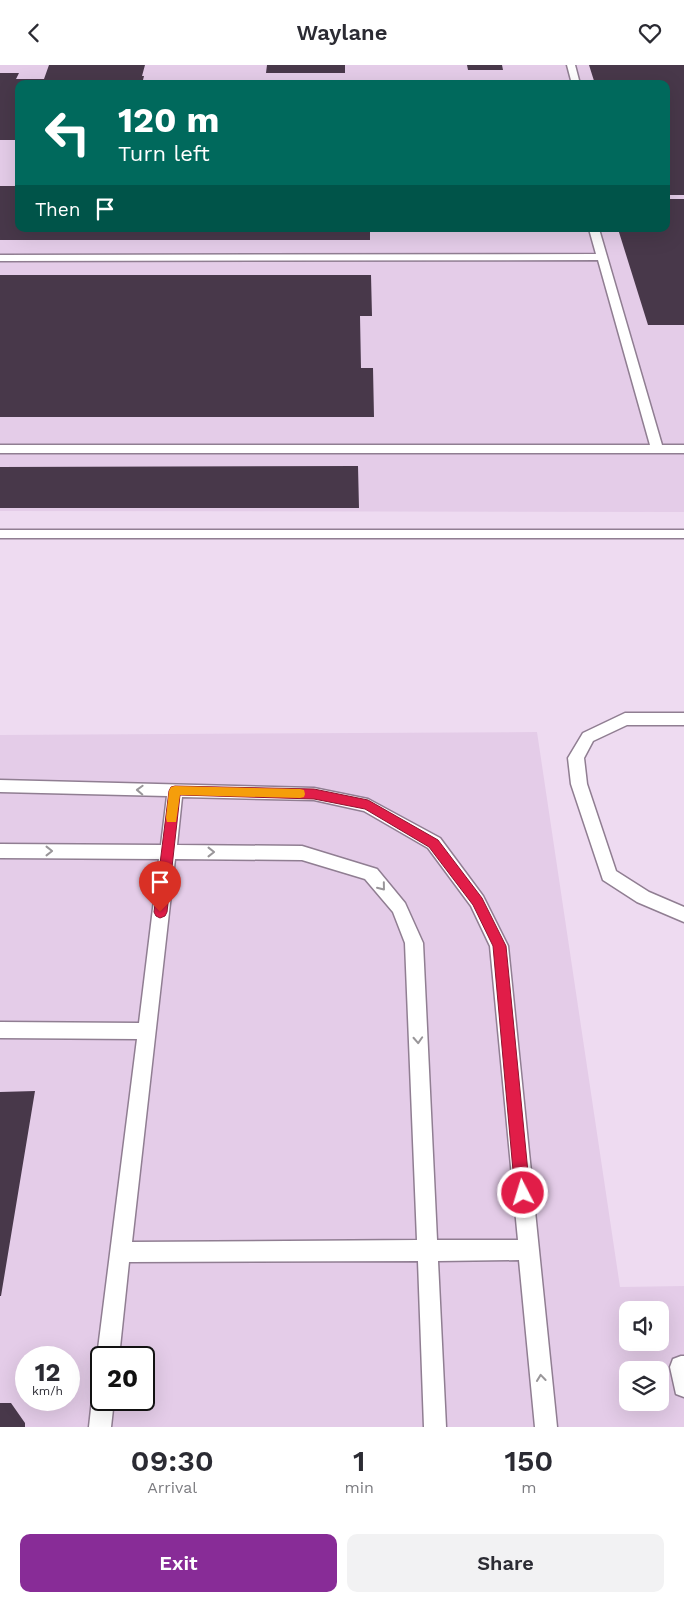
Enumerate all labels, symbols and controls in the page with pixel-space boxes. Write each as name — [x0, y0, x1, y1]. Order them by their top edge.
icon: back — [20, 19, 48, 47]
icon: heart — [636, 19, 664, 47]
text: Waylane — [297, 20, 387, 45]
text: 120 m — [118, 99, 219, 141]
icon: left — [35, 100, 100, 165]
text: Turn left — [118, 141, 210, 166]
icon: arrive — [91, 195, 119, 223]
text: Then — [35, 198, 81, 221]
one-way arrow — [135, 784, 143, 795]
one-way arrow — [45, 846, 53, 856]
one-way arrow — [208, 847, 215, 857]
pin — [139, 861, 181, 912]
icon: arrive — [146, 868, 174, 896]
one-way arrow — [376, 881, 384, 890]
one-way arrow — [413, 1036, 424, 1044]
position arrow — [496, 1166, 548, 1218]
map controls — [619, 1301, 669, 1411]
button: sound — [619, 1301, 669, 1351]
speed limit sign: 20 — [90, 1346, 155, 1411]
text: 12 — [35, 1358, 60, 1387]
button: layers — [619, 1361, 669, 1411]
one-way arrow — [536, 1374, 547, 1382]
text: km/h — [32, 1384, 63, 1398]
text: 09:30 — [131, 1443, 214, 1478]
text: 1 — [353, 1443, 365, 1478]
text: 150 — [504, 1443, 553, 1478]
text: Arrival — [147, 1478, 197, 1497]
text: min — [344, 1478, 374, 1497]
text: m — [521, 1478, 537, 1497]
button: Exit — [20, 1534, 337, 1592]
button: Share — [347, 1534, 664, 1592]

